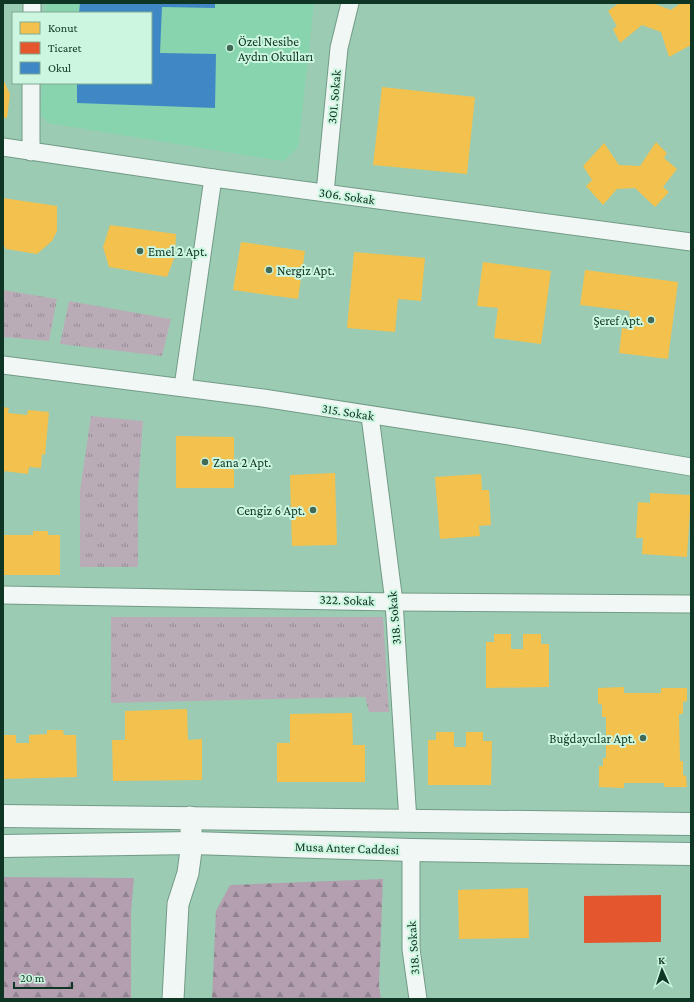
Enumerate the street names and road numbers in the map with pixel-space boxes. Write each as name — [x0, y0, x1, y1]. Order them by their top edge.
street label: 301. Sokak — [324, 69, 344, 125]
street label: 306. Sokak — [318, 185, 377, 207]
street label: 315. Sokak — [321, 400, 376, 424]
street label: 318. Sokak — [384, 590, 404, 645]
street label: 322. Sokak — [319, 592, 375, 608]
street label: Musa Anter Caddesi — [295, 839, 400, 857]
street label: 318. Sokak — [404, 920, 422, 975]

